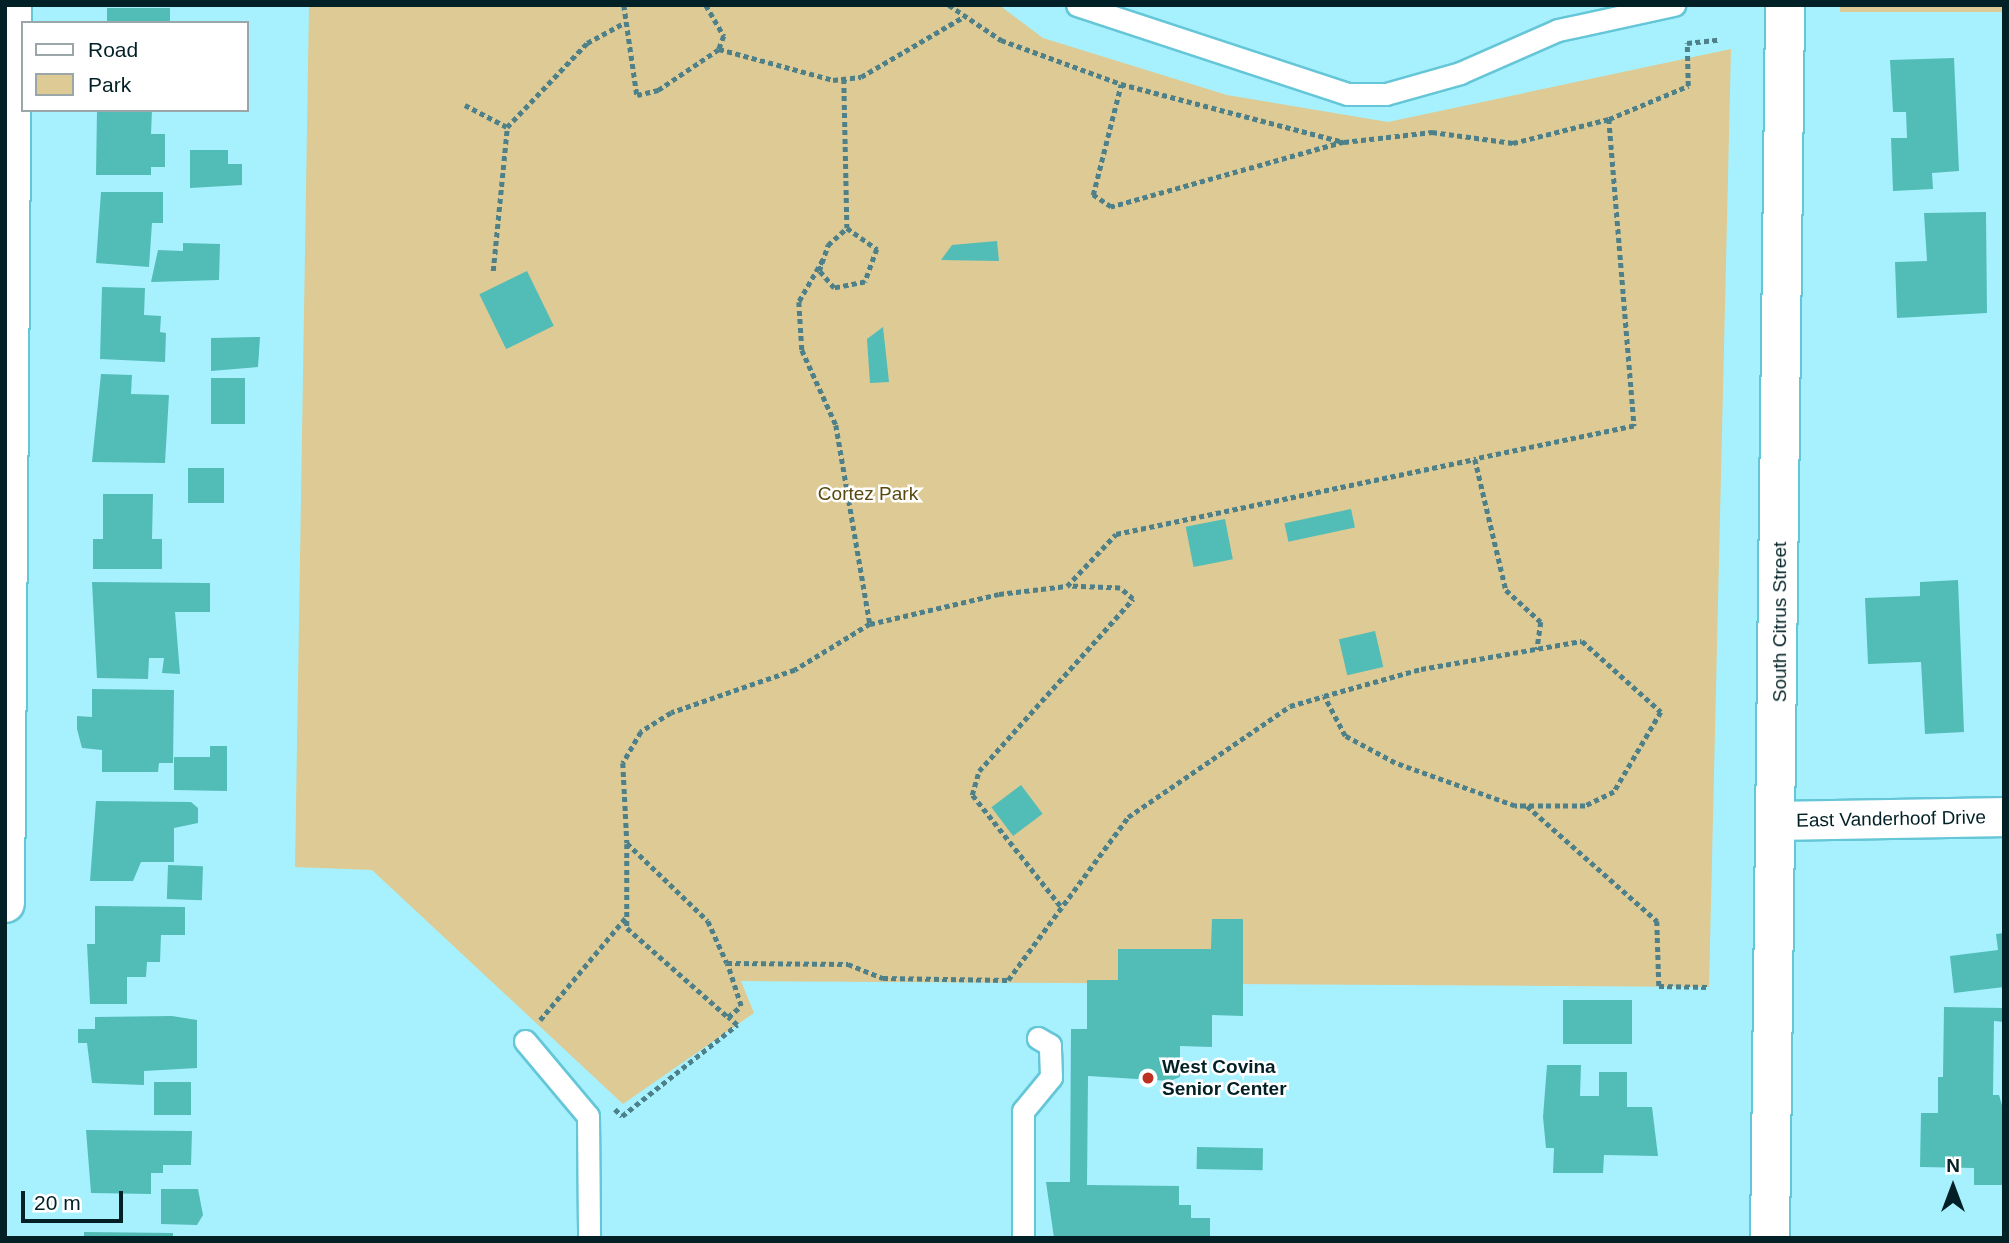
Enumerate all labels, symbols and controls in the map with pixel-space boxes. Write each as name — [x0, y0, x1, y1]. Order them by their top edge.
legend — [21, 21, 248, 112]
text: Road — [88, 38, 138, 61]
text: Park — [88, 73, 131, 96]
park label: Cortez Park — [818, 483, 918, 505]
street label: South Citrus Street — [1769, 542, 1791, 702]
street label: East Vanderhoof Drive — [1796, 806, 1986, 832]
place label: West Covina Senior Center — [1162, 1056, 1287, 1100]
marker: West Covina Senior Center — [1140, 1070, 1156, 1086]
north arrow — [1918, 1152, 1988, 1222]
text: N — [1946, 1155, 1960, 1176]
scale bar — [24, 1176, 126, 1220]
text: 20 m — [34, 1191, 81, 1214]

